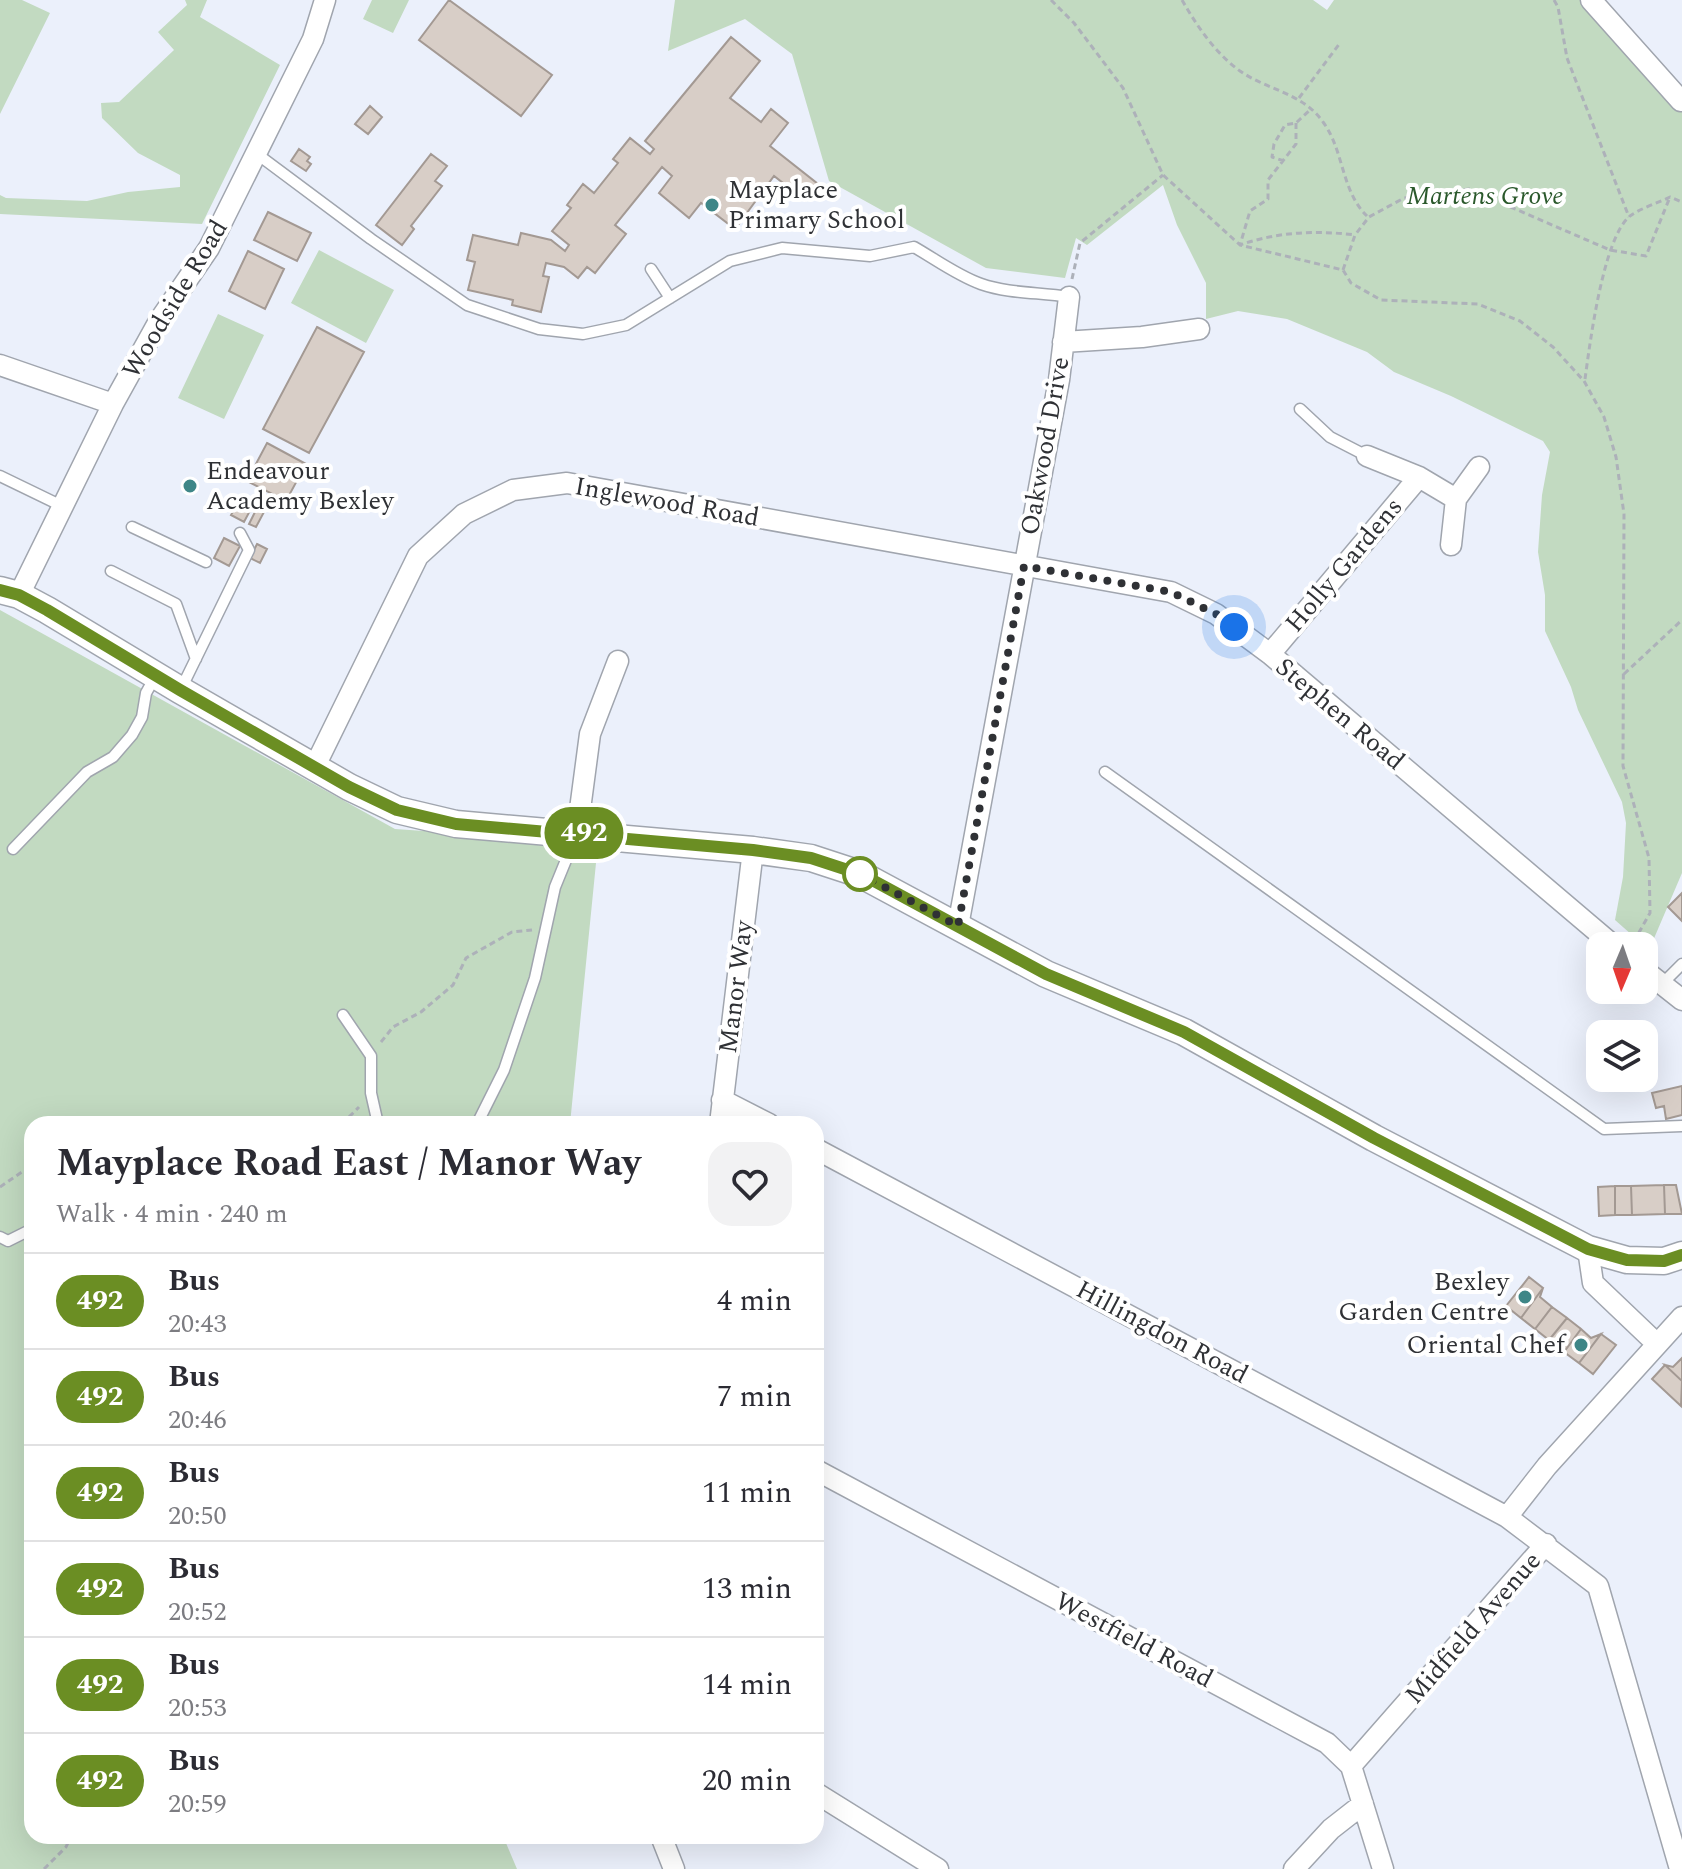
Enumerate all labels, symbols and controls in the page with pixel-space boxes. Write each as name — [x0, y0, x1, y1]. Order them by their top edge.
place label: Mayplace Primary School — [728, 170, 905, 240]
park label: Martens Grove — [1406, 176, 1564, 216]
marker: Mayplace Primary School — [703, 196, 721, 214]
street label: Woodside Road — [112, 212, 238, 386]
street label: Oakwood Drive — [1010, 354, 1080, 538]
place label: Endeavour Academy Bexley — [206, 451, 395, 521]
street label: Inglewood Road — [572, 466, 762, 538]
marker: Endeavour Academy Bexley — [181, 477, 199, 495]
street label: Holly Gardens — [1275, 489, 1413, 641]
your location — [1214, 607, 1254, 647]
street label: Stephen Road — [1266, 648, 1414, 780]
line badge: 492 — [538, 807, 630, 859]
text: 492 — [560, 811, 608, 854]
unlabelled marker — [843, 857, 877, 891]
street label: Manor Way — [708, 917, 764, 1056]
north arrow — [1586, 932, 1658, 1004]
map controls — [1586, 932, 1658, 1092]
button: layers — [1586, 1020, 1658, 1092]
text: Mayplace Road East / Manor Way — [56, 1135, 641, 1193]
button: heart — [708, 1142, 792, 1226]
text: Walk · 4 min · 240 m — [56, 1194, 288, 1234]
text: Bus — [168, 1258, 220, 1304]
place label: Bexley Garden Centre — [1338, 1262, 1511, 1332]
street label: Hillingdon Road — [1069, 1270, 1255, 1394]
text: 4 min — [717, 1278, 792, 1324]
text: 492 — [76, 1279, 124, 1322]
marker: Bexley Garden Centre — [1516, 1288, 1534, 1306]
text: 20:43 — [168, 1304, 227, 1344]
place label: Oriental Chef — [1406, 1325, 1567, 1365]
marker: Oriental Chef — [1572, 1336, 1590, 1354]
text: Bus — [168, 1354, 220, 1400]
text: 7 min — [717, 1374, 792, 1420]
text: 492 — [76, 1375, 124, 1418]
text: 20:46 — [168, 1400, 227, 1440]
text: Bus — [168, 1450, 220, 1496]
text: 11 min — [702, 1470, 792, 1516]
text: 492 — [76, 1471, 124, 1514]
text: 20:50 — [168, 1496, 227, 1536]
street label: Midfield Avenue — [1395, 1543, 1551, 1713]
text: Bus — [168, 1546, 220, 1592]
text: 13 min — [702, 1566, 792, 1612]
text: 492 — [76, 1567, 124, 1610]
street label: Westfield Road — [1048, 1581, 1220, 1699]
text: 20:52 — [168, 1592, 227, 1632]
text: Bus — [168, 1642, 220, 1688]
text: 14 min — [702, 1662, 792, 1708]
text: 492 — [76, 1663, 124, 1706]
text: 20:53 — [168, 1688, 227, 1728]
text: Bus — [168, 1738, 220, 1784]
text: 20 min — [702, 1758, 792, 1804]
text: 492 — [76, 1759, 124, 1802]
text: 20:59 — [168, 1784, 227, 1824]

